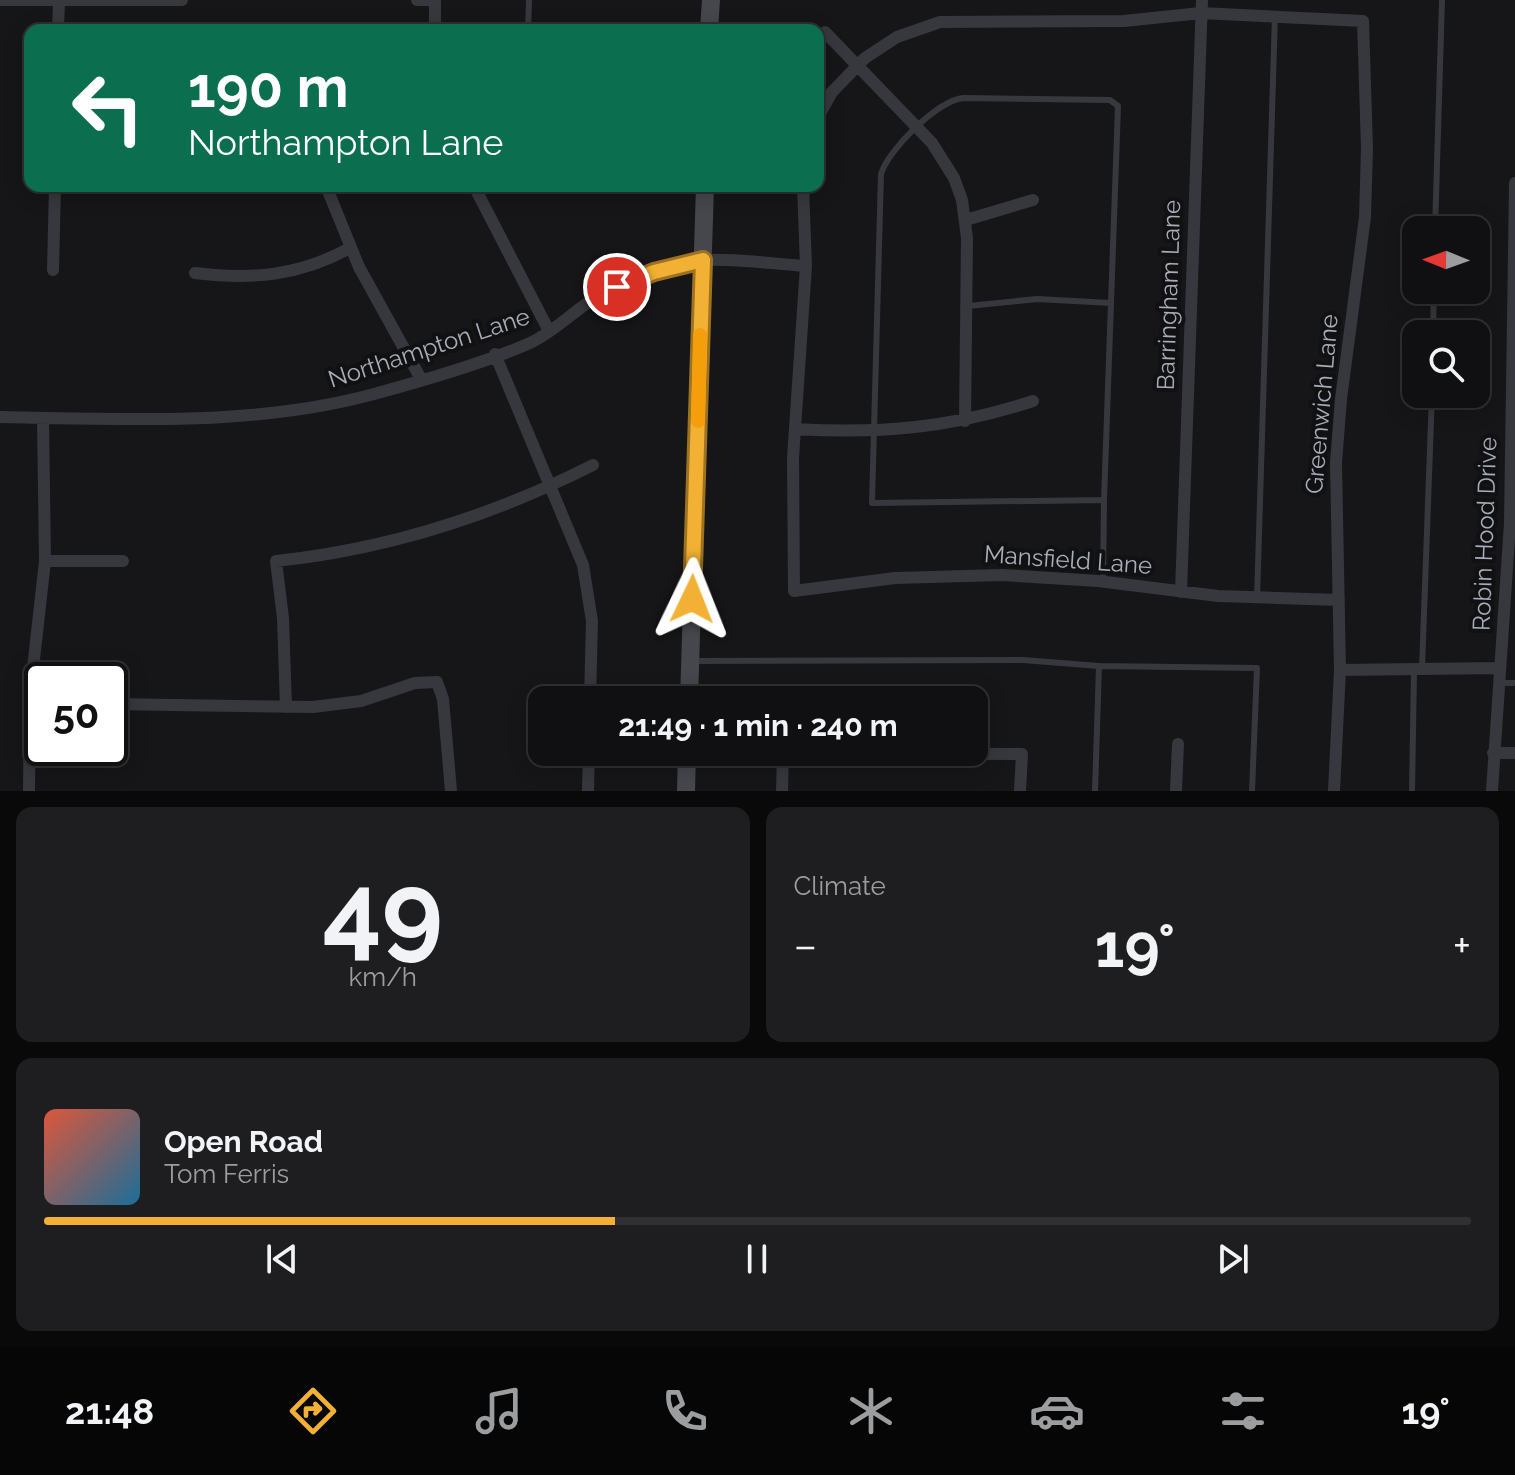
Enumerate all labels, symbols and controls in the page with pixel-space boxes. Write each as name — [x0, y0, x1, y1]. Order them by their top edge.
text: 190 m — [188, 54, 349, 120]
icon: left — [56, 56, 160, 160]
text: Northampton Lane — [188, 121, 503, 163]
street label: Barringham Lane — [1151, 199, 1186, 391]
north arrow — [1402, 216, 1490, 304]
map controls — [1402, 216, 1490, 408]
pin — [583, 253, 651, 321]
icon: arrive — [595, 265, 639, 309]
street label: Northampton Lane — [324, 301, 533, 394]
street label: Greenwich Lane — [1299, 313, 1344, 495]
button: search — [1402, 320, 1490, 408]
street label: Robin Hood Drive — [1467, 436, 1502, 631]
street label: Mansfield Lane — [983, 539, 1153, 580]
position arrow — [650, 557, 734, 641]
speed limit sign: 50 — [24, 662, 128, 766]
text: 21:49 · 1 min · 240 m — [618, 708, 898, 743]
text: 49 — [322, 849, 443, 971]
text: Climate — [794, 871, 886, 901]
text: 19° — [1095, 911, 1175, 981]
text: − — [794, 920, 817, 971]
text: + — [1453, 920, 1471, 971]
text: km/h — [348, 962, 417, 992]
text: Open Road — [164, 1124, 323, 1159]
text: Tom Ferris — [164, 1159, 289, 1189]
icon: previous — [260, 1237, 304, 1281]
icon: pause — [735, 1237, 779, 1281]
icon: next — [1211, 1237, 1255, 1281]
icon: directions — [285, 1383, 341, 1439]
icon: music — [471, 1383, 527, 1439]
icon: phone — [657, 1383, 713, 1439]
icon: climate — [843, 1383, 899, 1439]
icon: car — [1029, 1383, 1085, 1439]
icon: filters — [1215, 1383, 1271, 1439]
text: 21:48 — [65, 1390, 154, 1432]
text: 19° — [1402, 1390, 1450, 1432]

